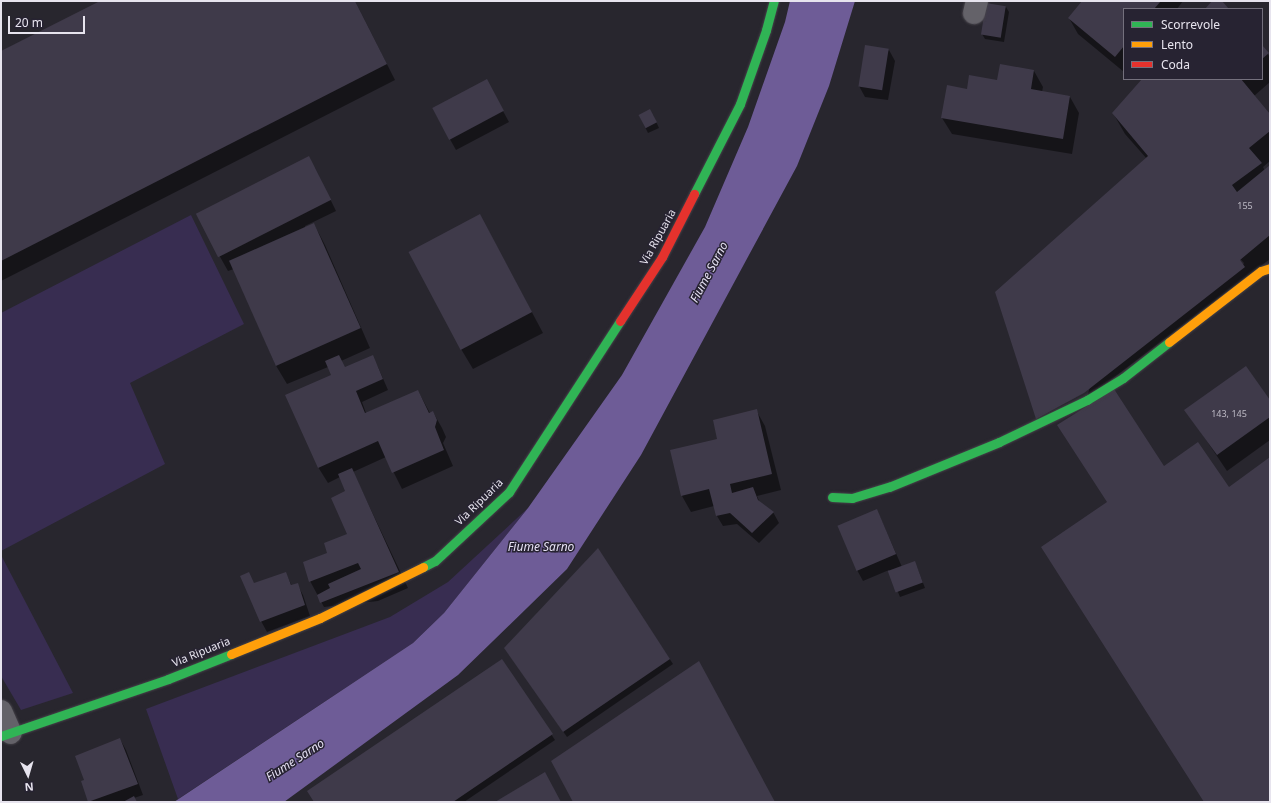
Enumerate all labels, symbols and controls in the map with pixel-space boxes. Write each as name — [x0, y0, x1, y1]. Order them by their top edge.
scale bar — [10, 8, 87, 34]
legend — [1123, 8, 1263, 80]
text: 20 m — [15, 14, 43, 31]
text: Scorrevole — [1161, 16, 1220, 33]
text: Lento — [1161, 36, 1193, 53]
text: Coda — [1161, 56, 1190, 73]
house number: 155 — [1237, 201, 1253, 211]
street label: Via Ripuaria — [637, 207, 679, 267]
water label: Fiume Sarno — [687, 239, 731, 305]
house number: 143, 145 — [1211, 409, 1247, 419]
street label: Via Ripuaria — [452, 476, 506, 528]
water label: Fiume Sarno — [508, 540, 574, 554]
street label: Via Ripuaria — [170, 634, 232, 670]
water label: Fiume Sarno — [263, 736, 327, 784]
north arrow — [8, 755, 48, 795]
text: N — [24, 780, 34, 795]

